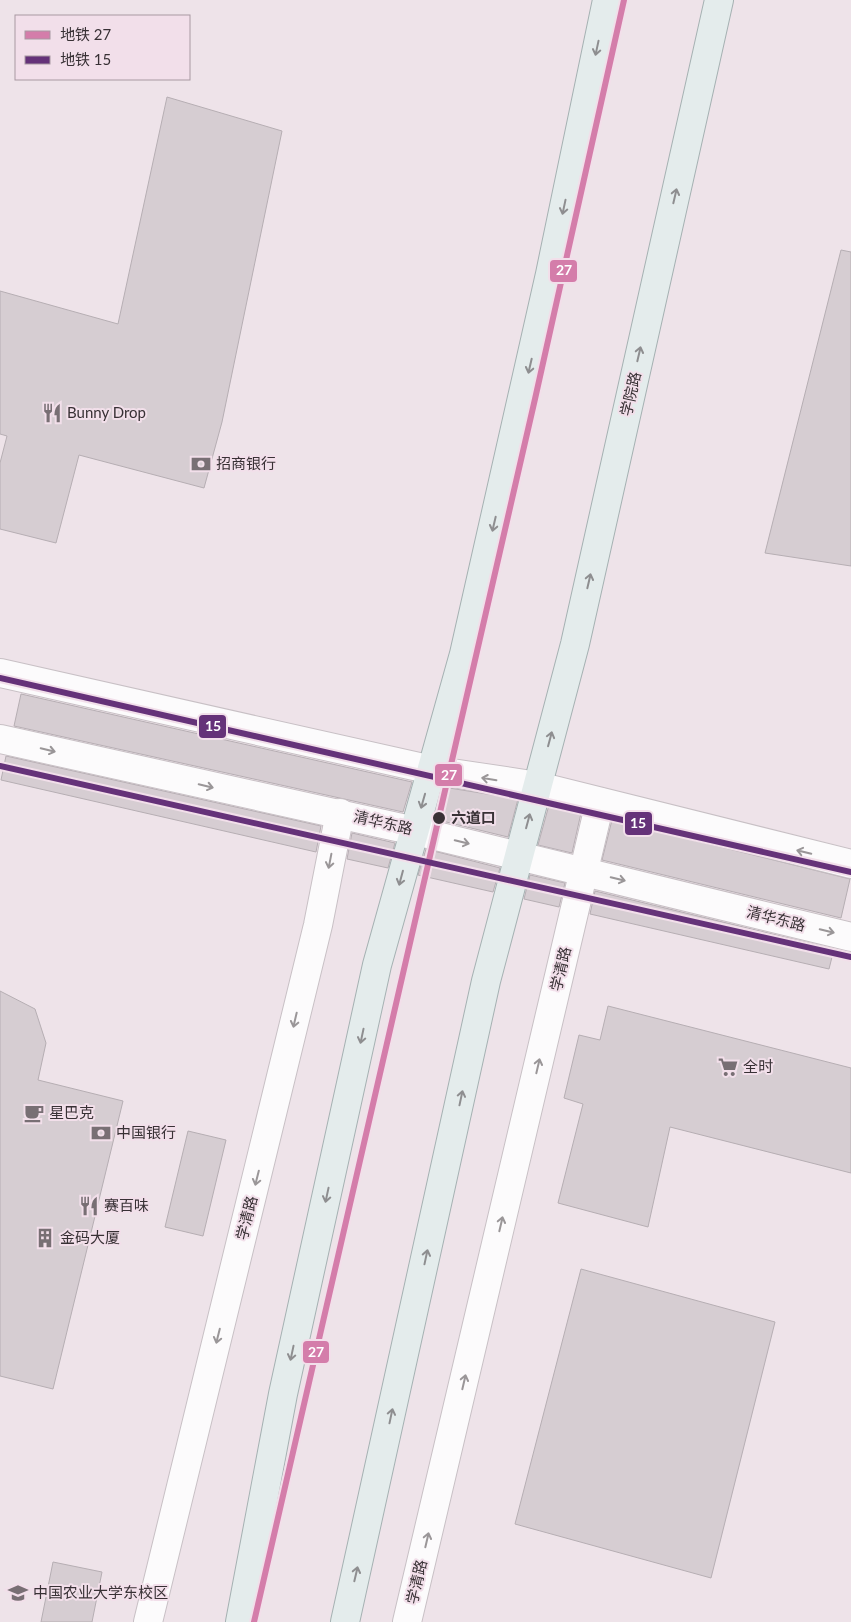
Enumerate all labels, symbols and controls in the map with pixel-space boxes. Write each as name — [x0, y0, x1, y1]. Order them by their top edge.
legend — [15, 15, 190, 80]
text: 地铁 27 — [60, 25, 112, 43]
one-way arrow — [592, 39, 601, 55]
text: 地铁 15 — [60, 50, 111, 68]
one-way arrow — [671, 188, 680, 204]
one-way arrow — [559, 199, 568, 215]
line badge: 27 — [549, 259, 578, 283]
text: 27 — [556, 261, 572, 278]
one-way arrow — [635, 347, 644, 363]
one-way arrow — [525, 357, 534, 373]
street label: 学院路 — [616, 370, 644, 418]
restaurant icon: Bunny Drop — [41, 402, 63, 424]
place label: Bunny Drop — [67, 403, 146, 421]
bank icon: 招商银行 — [190, 453, 212, 475]
place label: 招商银行 — [216, 454, 276, 472]
one-way arrow — [489, 516, 498, 532]
one-way arrow — [585, 574, 594, 590]
line badge: 15 — [198, 714, 227, 739]
text: 15 — [205, 717, 221, 734]
one-way arrow — [546, 732, 555, 748]
one-way arrow — [39, 746, 55, 755]
line badge: 27 — [434, 763, 463, 787]
text: 27 — [441, 766, 457, 783]
one-way arrow — [482, 773, 498, 783]
one-way arrow — [198, 781, 214, 791]
one-way arrow — [418, 792, 427, 808]
street label: 清华东路 — [352, 807, 414, 838]
place label: 六道口 — [451, 808, 496, 826]
marker: 六道口 — [431, 810, 447, 826]
line badge: 15 — [624, 811, 653, 836]
one-way arrow — [524, 814, 534, 830]
text: 15 — [630, 814, 646, 831]
one-way arrow — [453, 838, 469, 847]
one-way arrow — [796, 847, 812, 856]
one-way arrow — [325, 853, 335, 869]
one-way arrow — [396, 870, 406, 886]
one-way arrow — [609, 875, 625, 885]
street label: 清华东路 — [745, 902, 808, 934]
one-way arrow — [818, 927, 834, 936]
street label: 学清路 — [546, 945, 574, 993]
one-way arrow — [290, 1011, 299, 1027]
one-way arrow — [356, 1027, 366, 1043]
supermarket icon: 全时 — [717, 1056, 739, 1078]
place label: 全时 — [743, 1057, 773, 1075]
one-way arrow — [534, 1058, 543, 1074]
one-way arrow — [456, 1091, 466, 1107]
cafe icon: 星巴克 — [23, 1102, 45, 1124]
place label: 星巴克 — [49, 1103, 94, 1121]
bank icon: 中国银行 — [90, 1122, 112, 1144]
place label: 中国银行 — [116, 1123, 176, 1141]
one-way arrow — [252, 1169, 261, 1185]
one-way arrow — [321, 1186, 331, 1202]
street label: 学清路 — [232, 1194, 260, 1242]
restaurant icon: 赛百味 — [78, 1195, 100, 1217]
place label: 赛百味 — [104, 1196, 149, 1214]
one-way arrow — [497, 1217, 506, 1233]
building icon: 金码大厦 — [34, 1227, 56, 1249]
place label: 金码大厦 — [60, 1228, 120, 1246]
one-way arrow — [422, 1250, 431, 1266]
one-way arrow — [213, 1327, 222, 1343]
line badge: 27 — [302, 1340, 330, 1364]
text: 27 — [308, 1343, 324, 1360]
one-way arrow — [286, 1345, 296, 1361]
one-way arrow — [460, 1375, 469, 1391]
one-way arrow — [387, 1408, 396, 1424]
one-way arrow — [423, 1533, 432, 1549]
street label: 学清路 — [402, 1558, 430, 1606]
one-way arrow — [352, 1567, 361, 1583]
school or university icon: 中国农业大学东校区 — [7, 1582, 29, 1604]
place label: 中国农业大学东校区 — [33, 1583, 168, 1601]

